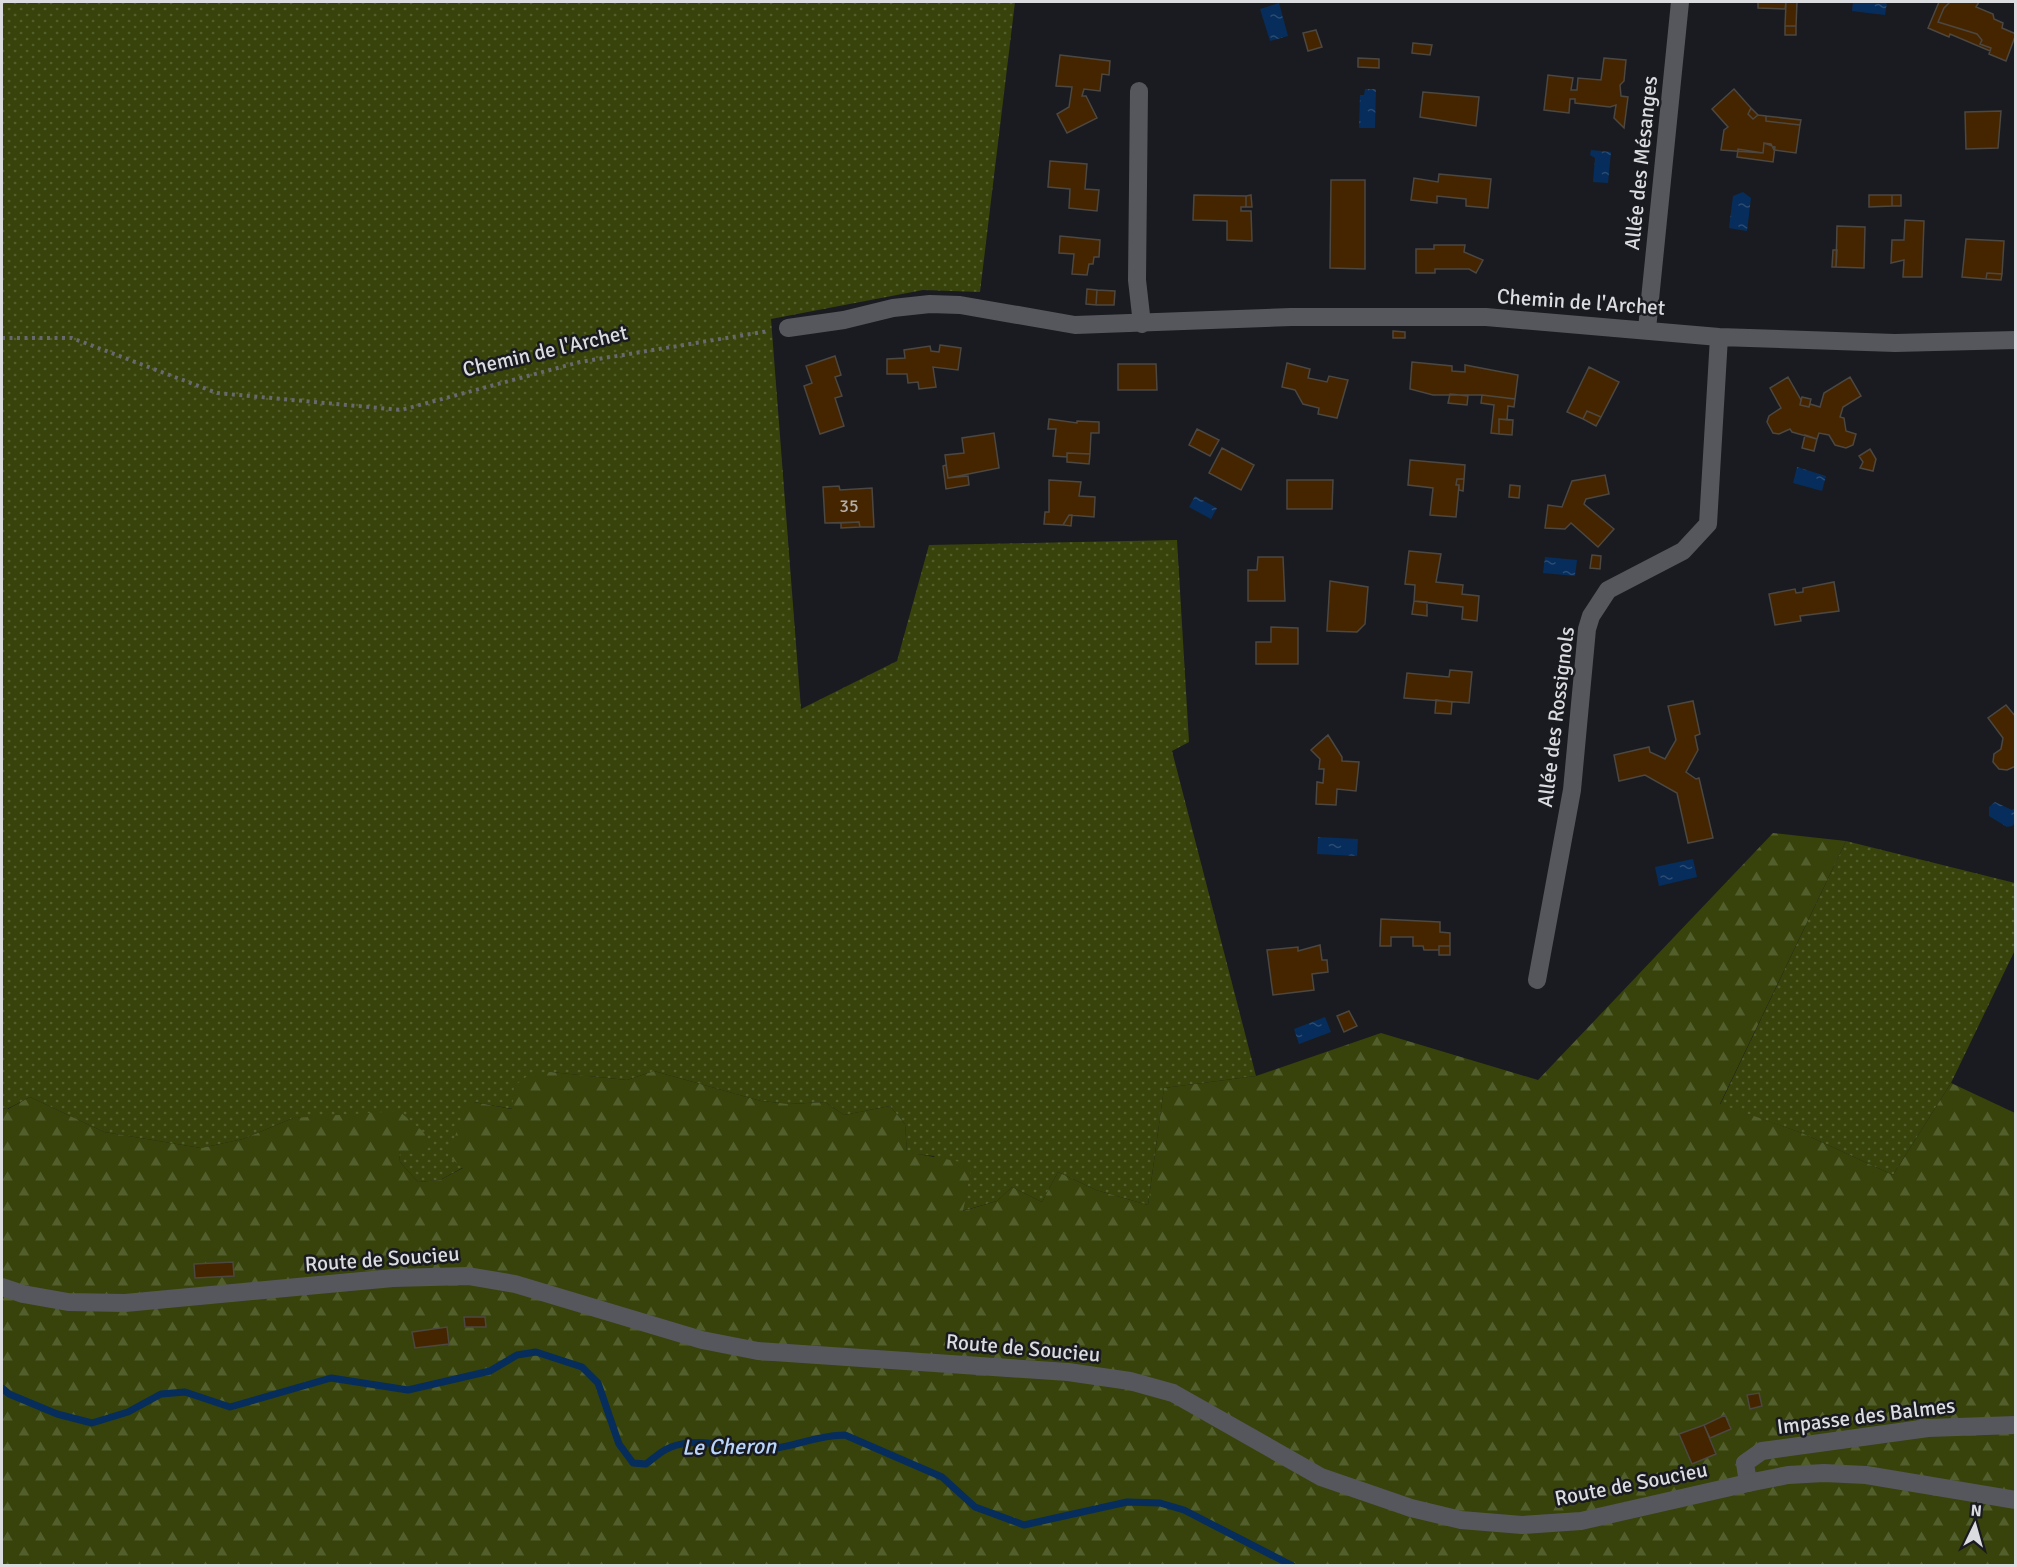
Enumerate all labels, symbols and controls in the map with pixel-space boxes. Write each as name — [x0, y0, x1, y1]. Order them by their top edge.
street label: Allée des Mésanges — [1619, 75, 1663, 251]
street label: Chemin de l'Archet — [1496, 283, 1666, 321]
street label: Chemin de l'Archet — [460, 319, 630, 383]
house number: 35 — [839, 495, 859, 517]
street label: Allée des Rossignols — [1532, 625, 1580, 809]
street label: Route de Soucieu — [304, 1241, 460, 1277]
street label: Route de Soucieu — [945, 1328, 1101, 1368]
street label: Impasse des Balmes — [1775, 1392, 1957, 1440]
water label: Le Cheron — [682, 1432, 777, 1461]
street label: Route de Soucieu — [1552, 1456, 1710, 1512]
north arrow — [1945, 1495, 2005, 1555]
text: N — [1970, 1501, 1983, 1522]

